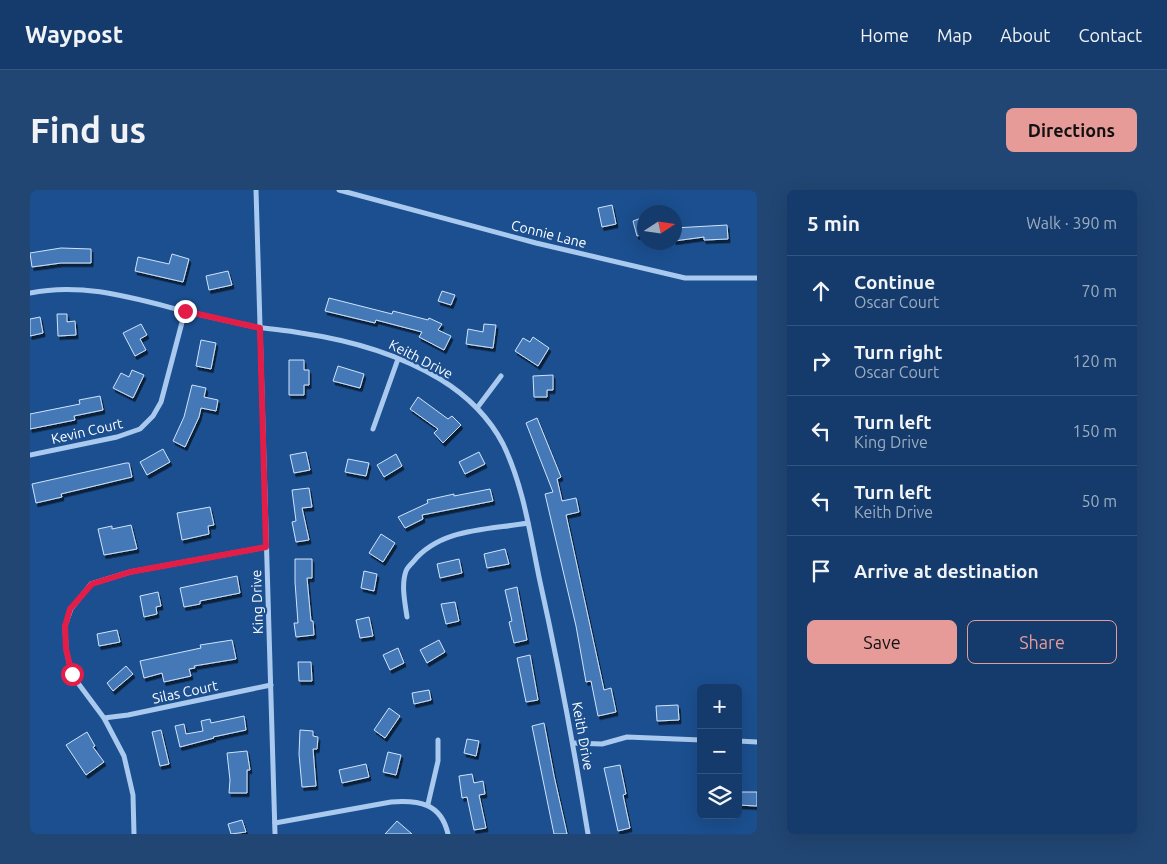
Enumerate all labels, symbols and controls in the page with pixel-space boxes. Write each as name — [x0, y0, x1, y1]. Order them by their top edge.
text: Waypost — [25, 21, 123, 48]
text: Home — [860, 25, 909, 45]
text: Map — [937, 25, 972, 45]
text: About — [1000, 25, 1050, 45]
text: Contact — [1078, 25, 1142, 45]
button: Directions — [1006, 108, 1137, 152]
text: Find us — [30, 110, 146, 150]
north arrow — [637, 205, 682, 250]
text: 5 min — [807, 211, 860, 235]
text: Walk · 390 m — [1026, 214, 1117, 232]
street label: Connie Lane — [510, 217, 588, 251]
text: Continue — [854, 271, 935, 293]
icon: ahead — [807, 277, 835, 305]
text: 70 m — [1081, 282, 1117, 300]
text: Oscar Court — [854, 293, 939, 311]
route end — [174, 300, 197, 323]
street label: Keith Drive — [387, 336, 455, 382]
text: Turn right — [854, 341, 942, 363]
icon: right — [807, 347, 835, 375]
text: 120 m — [1072, 352, 1117, 370]
text: Oscar Court — [854, 363, 939, 381]
text: Turn left — [854, 411, 932, 433]
street label: Kevin Court — [50, 415, 125, 447]
icon: left — [807, 417, 835, 445]
text: 150 m — [1072, 422, 1117, 440]
text: King Drive — [854, 433, 928, 451]
text: Turn left — [854, 481, 932, 503]
icon: left — [807, 487, 835, 515]
text: 50 m — [1081, 492, 1117, 510]
text: Keith Drive — [854, 503, 933, 521]
icon: arrive — [807, 557, 835, 585]
text: Arrive at destination — [854, 560, 1039, 582]
street label: King Drive — [248, 569, 266, 635]
button: Save — [807, 620, 957, 664]
button: Share — [967, 620, 1117, 664]
route start — [61, 663, 84, 686]
street label: Silas Court — [151, 677, 220, 707]
map controls — [697, 684, 742, 819]
button: + — [697, 684, 742, 729]
street label: Keith Drive — [569, 700, 597, 772]
button: − — [697, 729, 742, 774]
button: layers — [697, 774, 742, 819]

